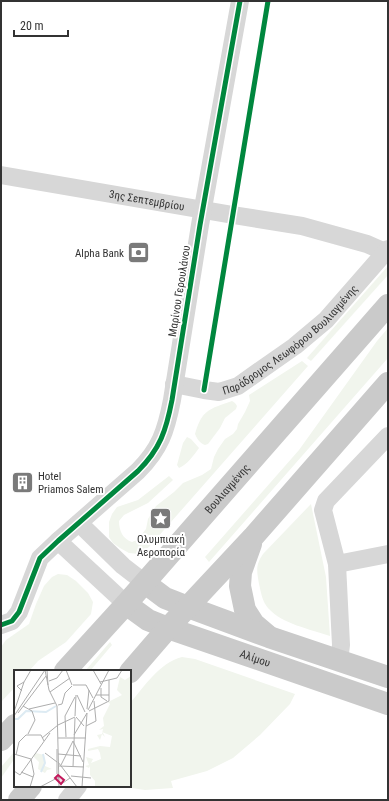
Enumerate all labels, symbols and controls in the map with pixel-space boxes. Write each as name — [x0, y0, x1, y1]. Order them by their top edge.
scale bar — [14, 12, 68, 38]
text: 20 m — [20, 19, 44, 33]
street label: 3ης Σεπτεμβρίου — [108, 188, 185, 214]
bank icon: Alpha Bank — [126, 240, 152, 266]
street label: Μαρίνου Γερουλάνου — [166, 244, 193, 338]
place label: Alpha Bank — [75, 247, 124, 260]
street label: Παράδρομος Λεωφόρου Βουλιαγμένης — [221, 282, 361, 398]
street label: Βουλιαγμένης — [202, 461, 253, 517]
building icon: Hotel Priamos Salem — [10, 469, 36, 495]
place label: Hotel Priamos Salem — [38, 470, 104, 496]
place icon: Ολυμπιακή Αεροπορία — [148, 506, 174, 532]
place label: Ολυμπιακή Αεροπορία — [137, 533, 186, 559]
street label: Αλίμου — [238, 647, 272, 670]
inset map — [14, 670, 131, 787]

